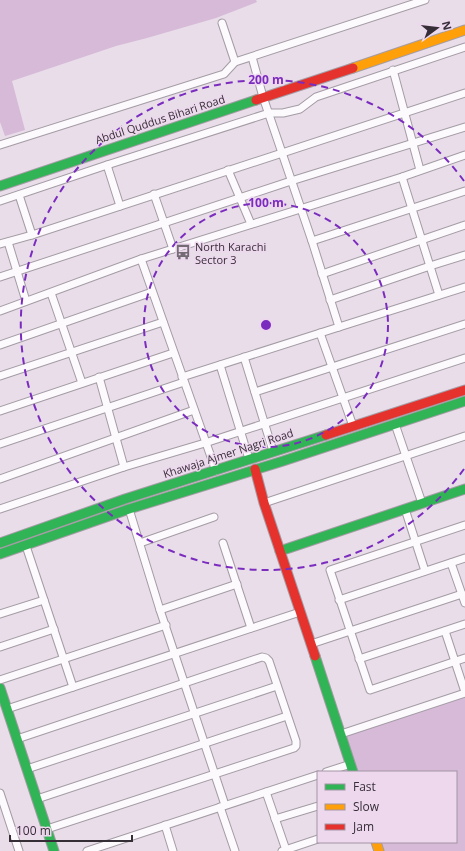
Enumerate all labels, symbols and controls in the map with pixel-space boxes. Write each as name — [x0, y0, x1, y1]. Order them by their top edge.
north arrow — [417, 8, 457, 48]
text: N — [439, 19, 456, 32]
text: 200 m — [248, 71, 284, 88]
street label: Abdul Quddus Bihari Road — [93, 91, 227, 147]
text: 100 m — [248, 194, 284, 211]
place label: North Karachi Sector 3 — [195, 239, 266, 267]
bus stop icon: North Karachi Sector 3 — [174, 243, 192, 261]
centre of rings — [259, 318, 273, 332]
street label: Khawaja Ajmer Nagri Road — [161, 425, 295, 481]
legend — [317, 771, 457, 843]
text: Fast — [353, 778, 376, 795]
text: Slow — [353, 798, 380, 815]
scale bar — [10, 817, 132, 843]
text: Jam — [352, 818, 374, 835]
text: 100 m — [16, 822, 51, 839]

